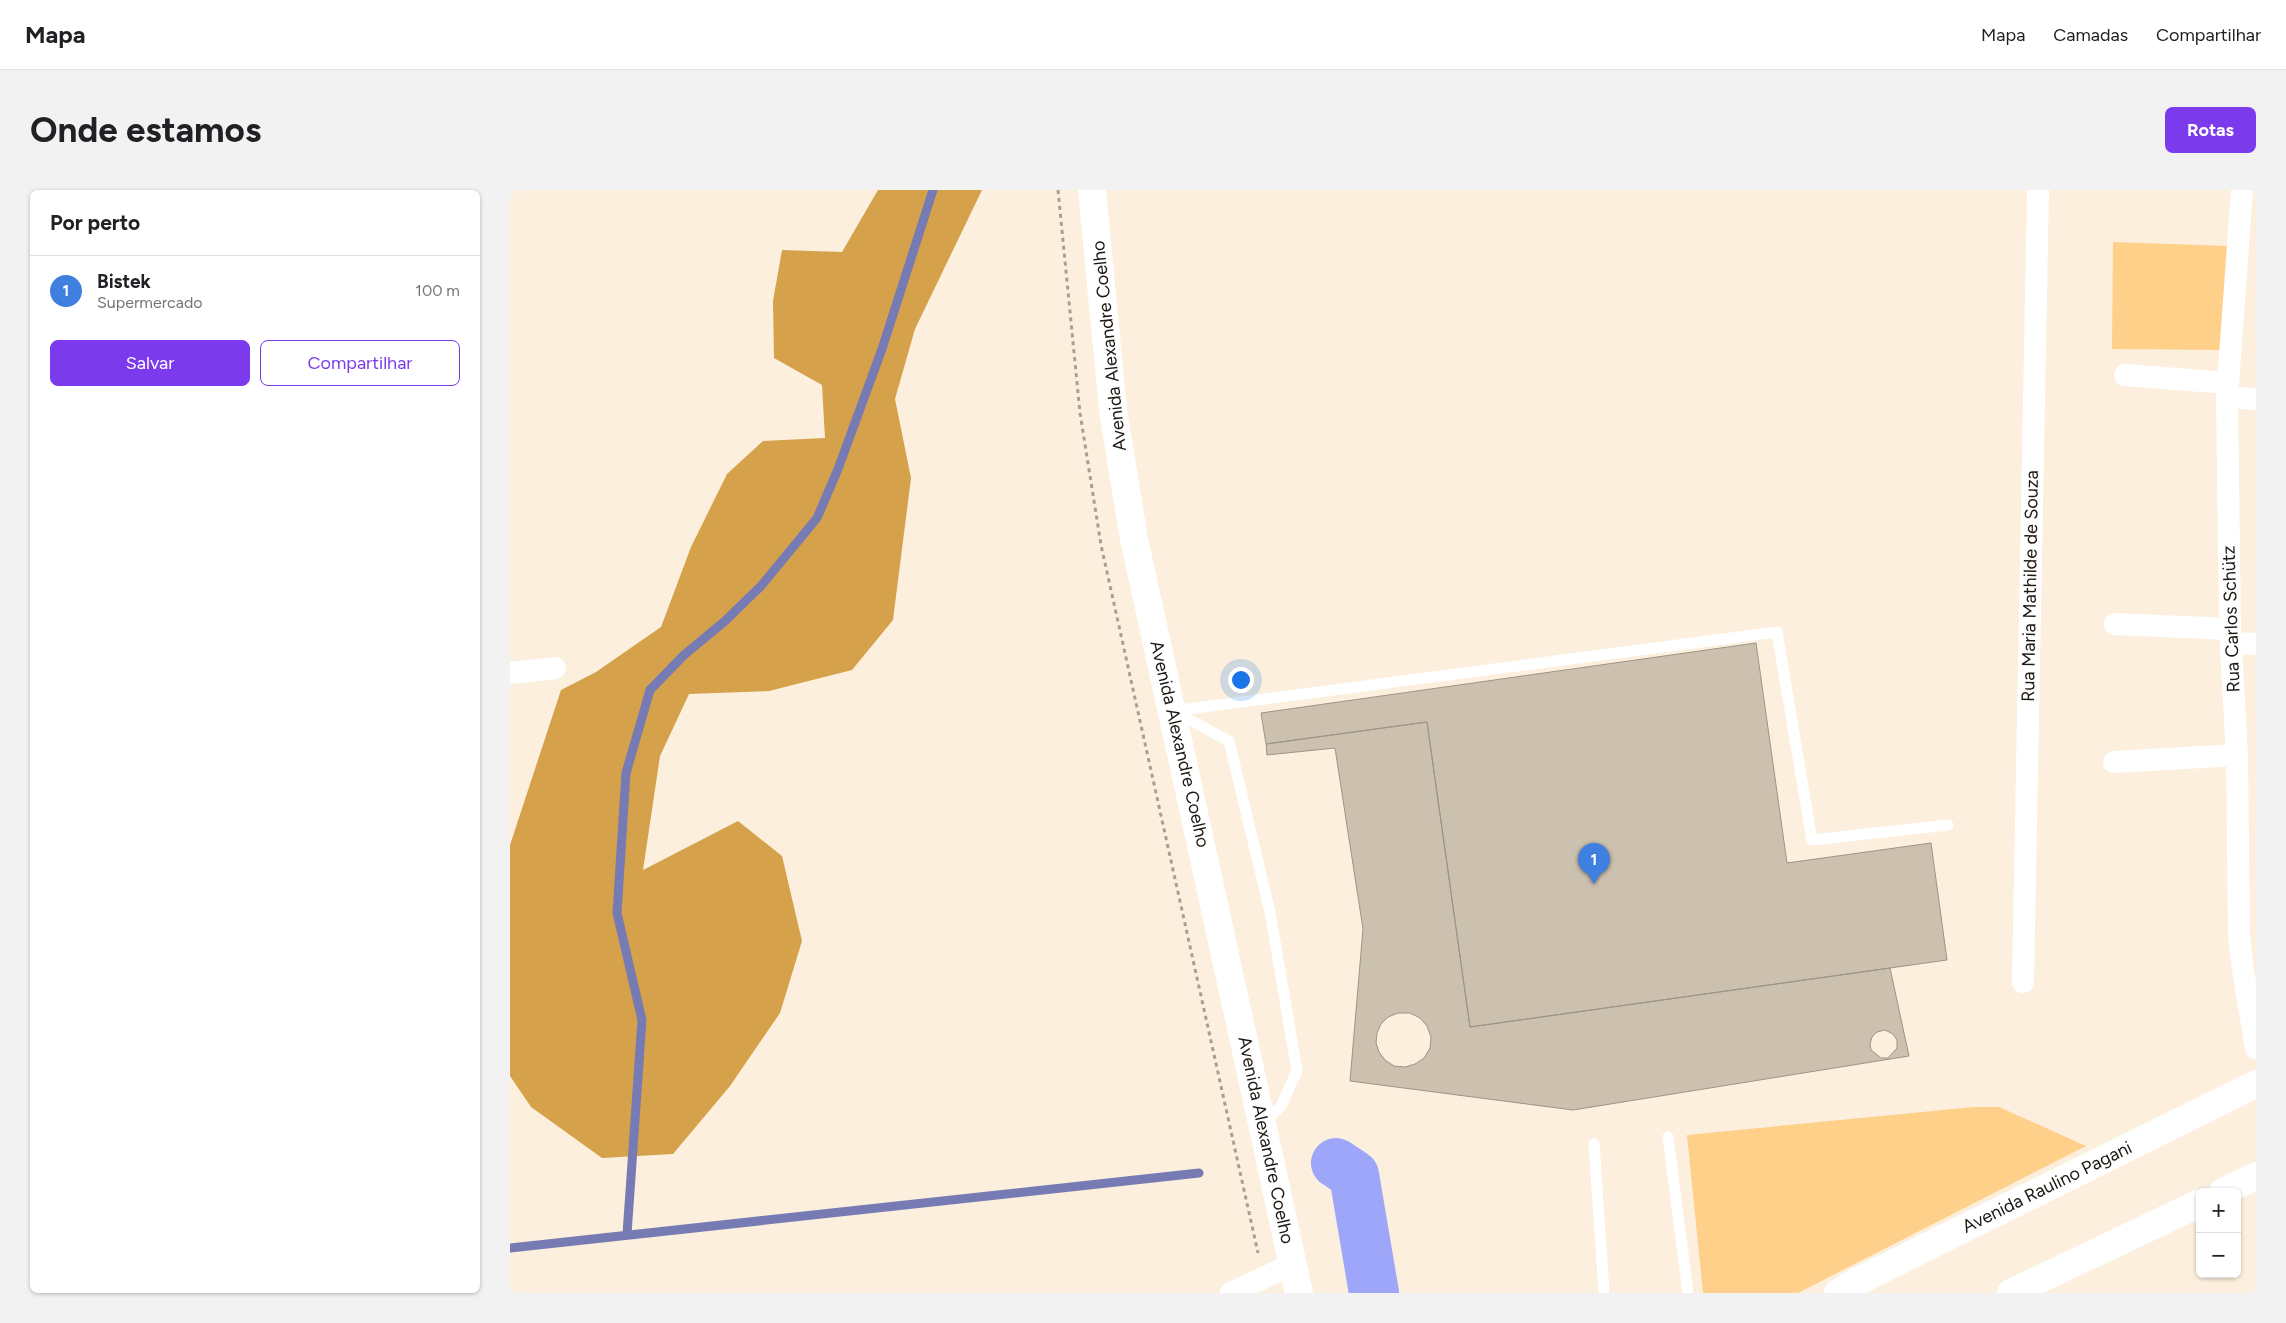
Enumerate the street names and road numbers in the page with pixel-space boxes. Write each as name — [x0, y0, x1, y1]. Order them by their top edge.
street label: Avenida Alexandre Coelho — [1087, 240, 1131, 452]
street label: Rua Maria Mathilde de Souza — [2017, 470, 2043, 702]
street label: Rua Carlos Schütz — [2217, 545, 2245, 693]
street label: Avenida Alexandre Coelho — [1145, 638, 1215, 850]
street label: Avenida Alexandre Coelho — [1233, 1034, 1299, 1246]
street label: Avenida Raulino Pagani — [1958, 1136, 2136, 1238]

